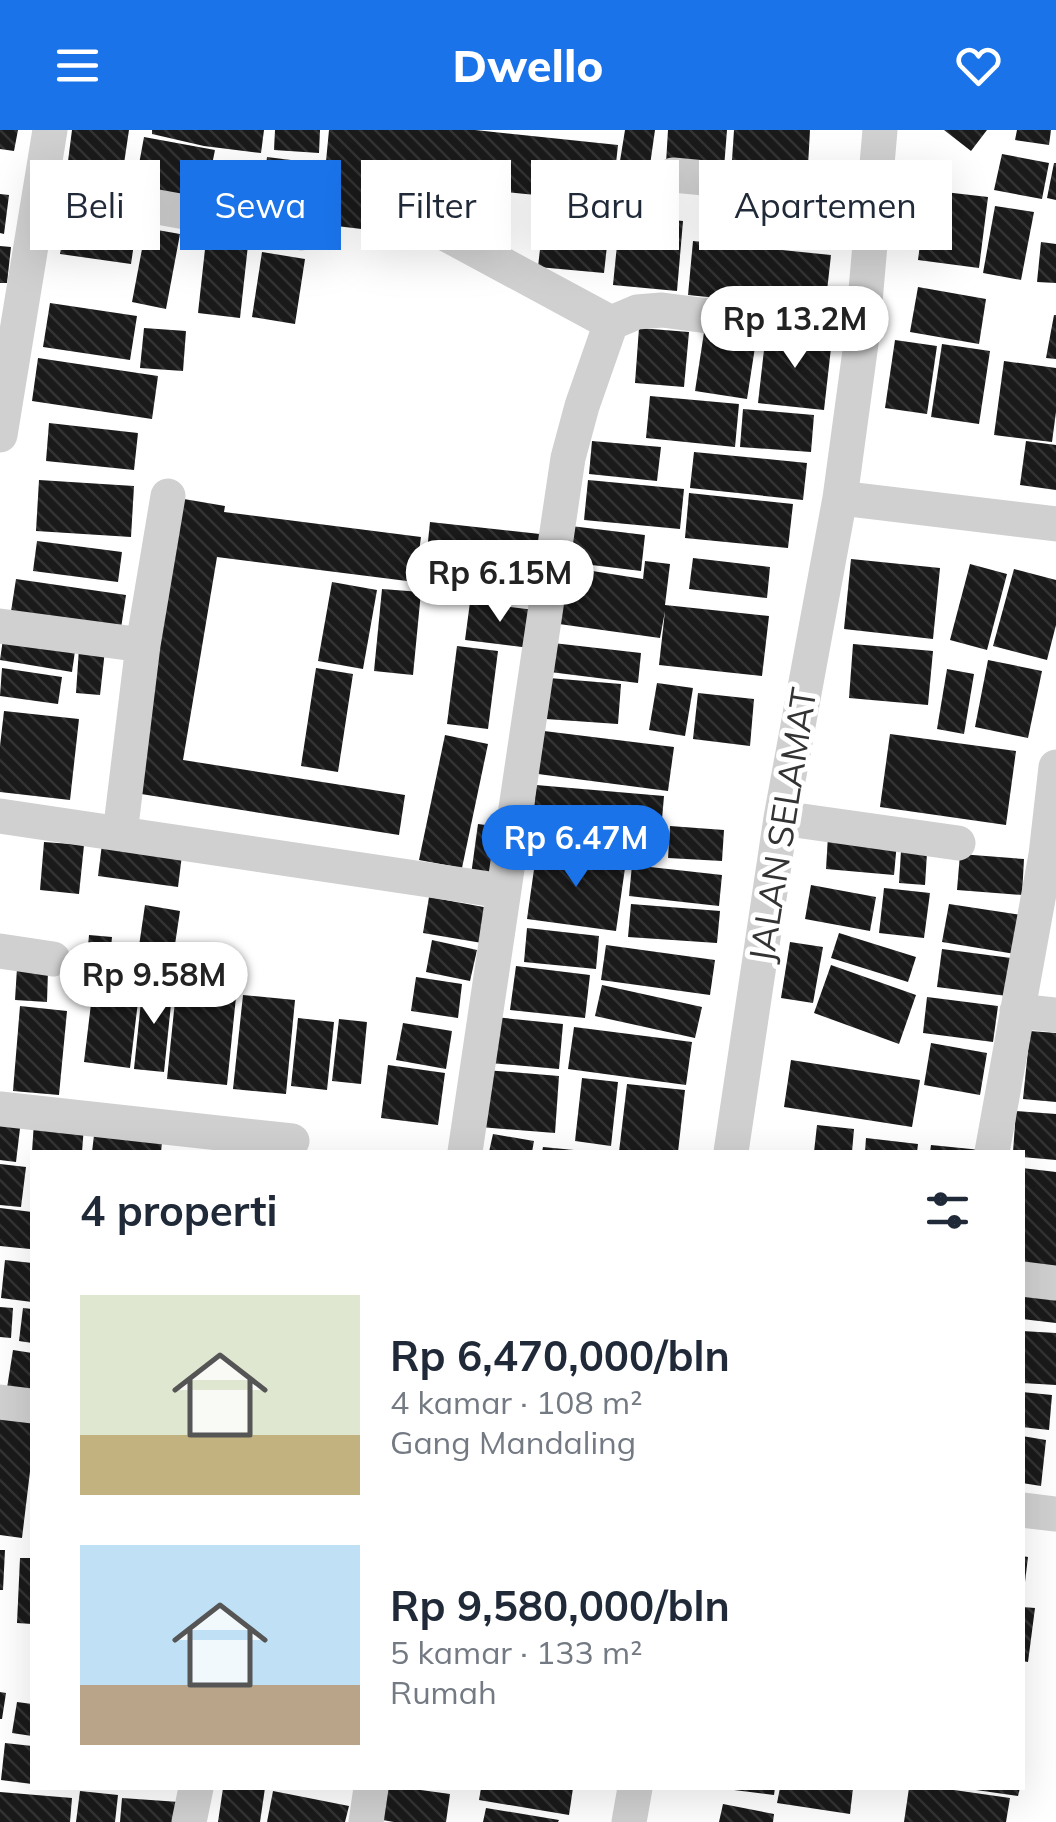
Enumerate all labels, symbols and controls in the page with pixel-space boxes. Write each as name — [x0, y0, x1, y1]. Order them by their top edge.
text: Dwello — [453, 37, 603, 93]
icon: menu — [50, 38, 105, 93]
icon: heart — [951, 38, 1006, 93]
chip: Beli — [30, 160, 160, 250]
chip: Sewa — [180, 160, 341, 250]
chip: Filter — [361, 160, 511, 250]
chip: Baru — [531, 160, 679, 250]
chip: Apartemen — [699, 160, 952, 250]
pin: Rp 13.2M — [692, 286, 898, 371]
text: Rp 13.2M — [723, 298, 867, 338]
pin: Rp 6.15M — [397, 540, 603, 625]
text: Rp 6.15M — [428, 552, 572, 592]
street label: JALAN SELAMAT — [739, 684, 825, 965]
pin: Rp 6.47M — [473, 805, 679, 890]
text: Rp 6.47M — [504, 817, 648, 857]
pin: Rp 9.58M — [51, 942, 257, 1027]
text: Rp 9.58M — [82, 954, 226, 994]
icon: filters — [920, 1183, 975, 1238]
text: 4 properti — [80, 1184, 277, 1237]
text: Rp 6,470,000/bln — [390, 1329, 730, 1382]
icon: home — [160, 1335, 280, 1455]
text: 4 kamar · 108 m² — [390, 1382, 642, 1422]
text: Gang Mandaling — [390, 1422, 636, 1462]
text: Rp 9,580,000/bln — [390, 1579, 730, 1632]
icon: home — [160, 1585, 280, 1705]
text: 5 kamar · 133 m² — [390, 1632, 642, 1672]
text: Rumah — [390, 1672, 497, 1712]

